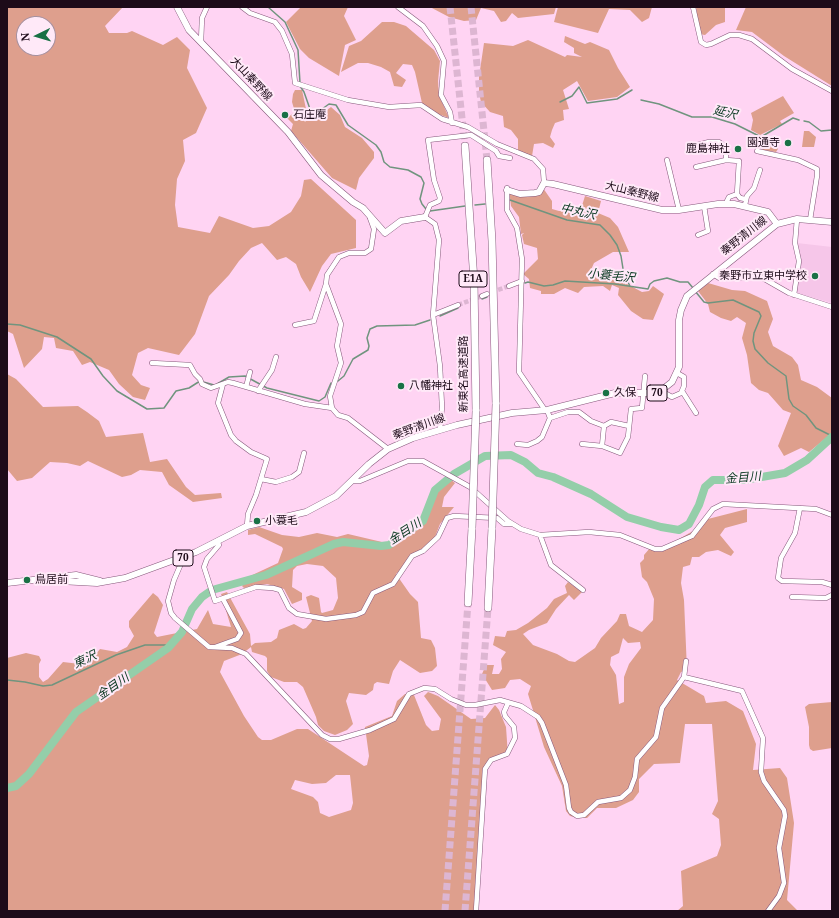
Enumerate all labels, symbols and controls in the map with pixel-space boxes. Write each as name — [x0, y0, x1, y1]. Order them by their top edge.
north arrow — [16, 16, 56, 56]
text: N — [17, 32, 32, 42]
street label: 大山秦野線 — [227, 54, 275, 104]
water label: 延沢 — [712, 103, 738, 123]
place label: 石庄庵 — [293, 108, 326, 122]
marker: 石庄庵 — [280, 110, 290, 120]
place label: 園通寺 — [747, 136, 780, 150]
marker: 園通寺 — [783, 138, 793, 148]
place label: 鹿島神社 — [686, 142, 730, 156]
marker: 鹿島神社 — [733, 144, 743, 154]
street label: 大山秦野線 — [604, 179, 660, 205]
water label: 中丸沢 — [559, 201, 597, 223]
street label: 秦野清川線 — [718, 214, 770, 258]
water label: 小蓑毛沢 — [586, 266, 636, 286]
place label: 秦野市立東中学校 — [719, 269, 807, 283]
road number: E1A — [459, 271, 487, 287]
marker: 秦野市立東中学校 — [810, 271, 820, 281]
street label: 新東名高速道路 — [457, 336, 471, 412]
place label: 八幡神社 — [409, 379, 453, 393]
marker: 八幡神社 — [396, 381, 406, 391]
road number: 70 — [647, 385, 667, 401]
place label: 久保 — [614, 386, 636, 400]
marker: 久保 — [601, 388, 611, 398]
street label: 秦野清川線 — [391, 411, 447, 443]
water label: 金目川 — [724, 469, 762, 487]
place label: 小蓑毛 — [265, 514, 298, 528]
marker: 小蓑毛 — [252, 516, 262, 526]
water label: 金目川 — [386, 516, 424, 548]
road number: 70 — [173, 550, 193, 566]
place label: 鳥居前 — [35, 573, 68, 587]
marker: 鳥居前 — [22, 575, 32, 585]
water label: 東沢 — [71, 648, 99, 672]
water label: 金目川 — [94, 671, 132, 703]

